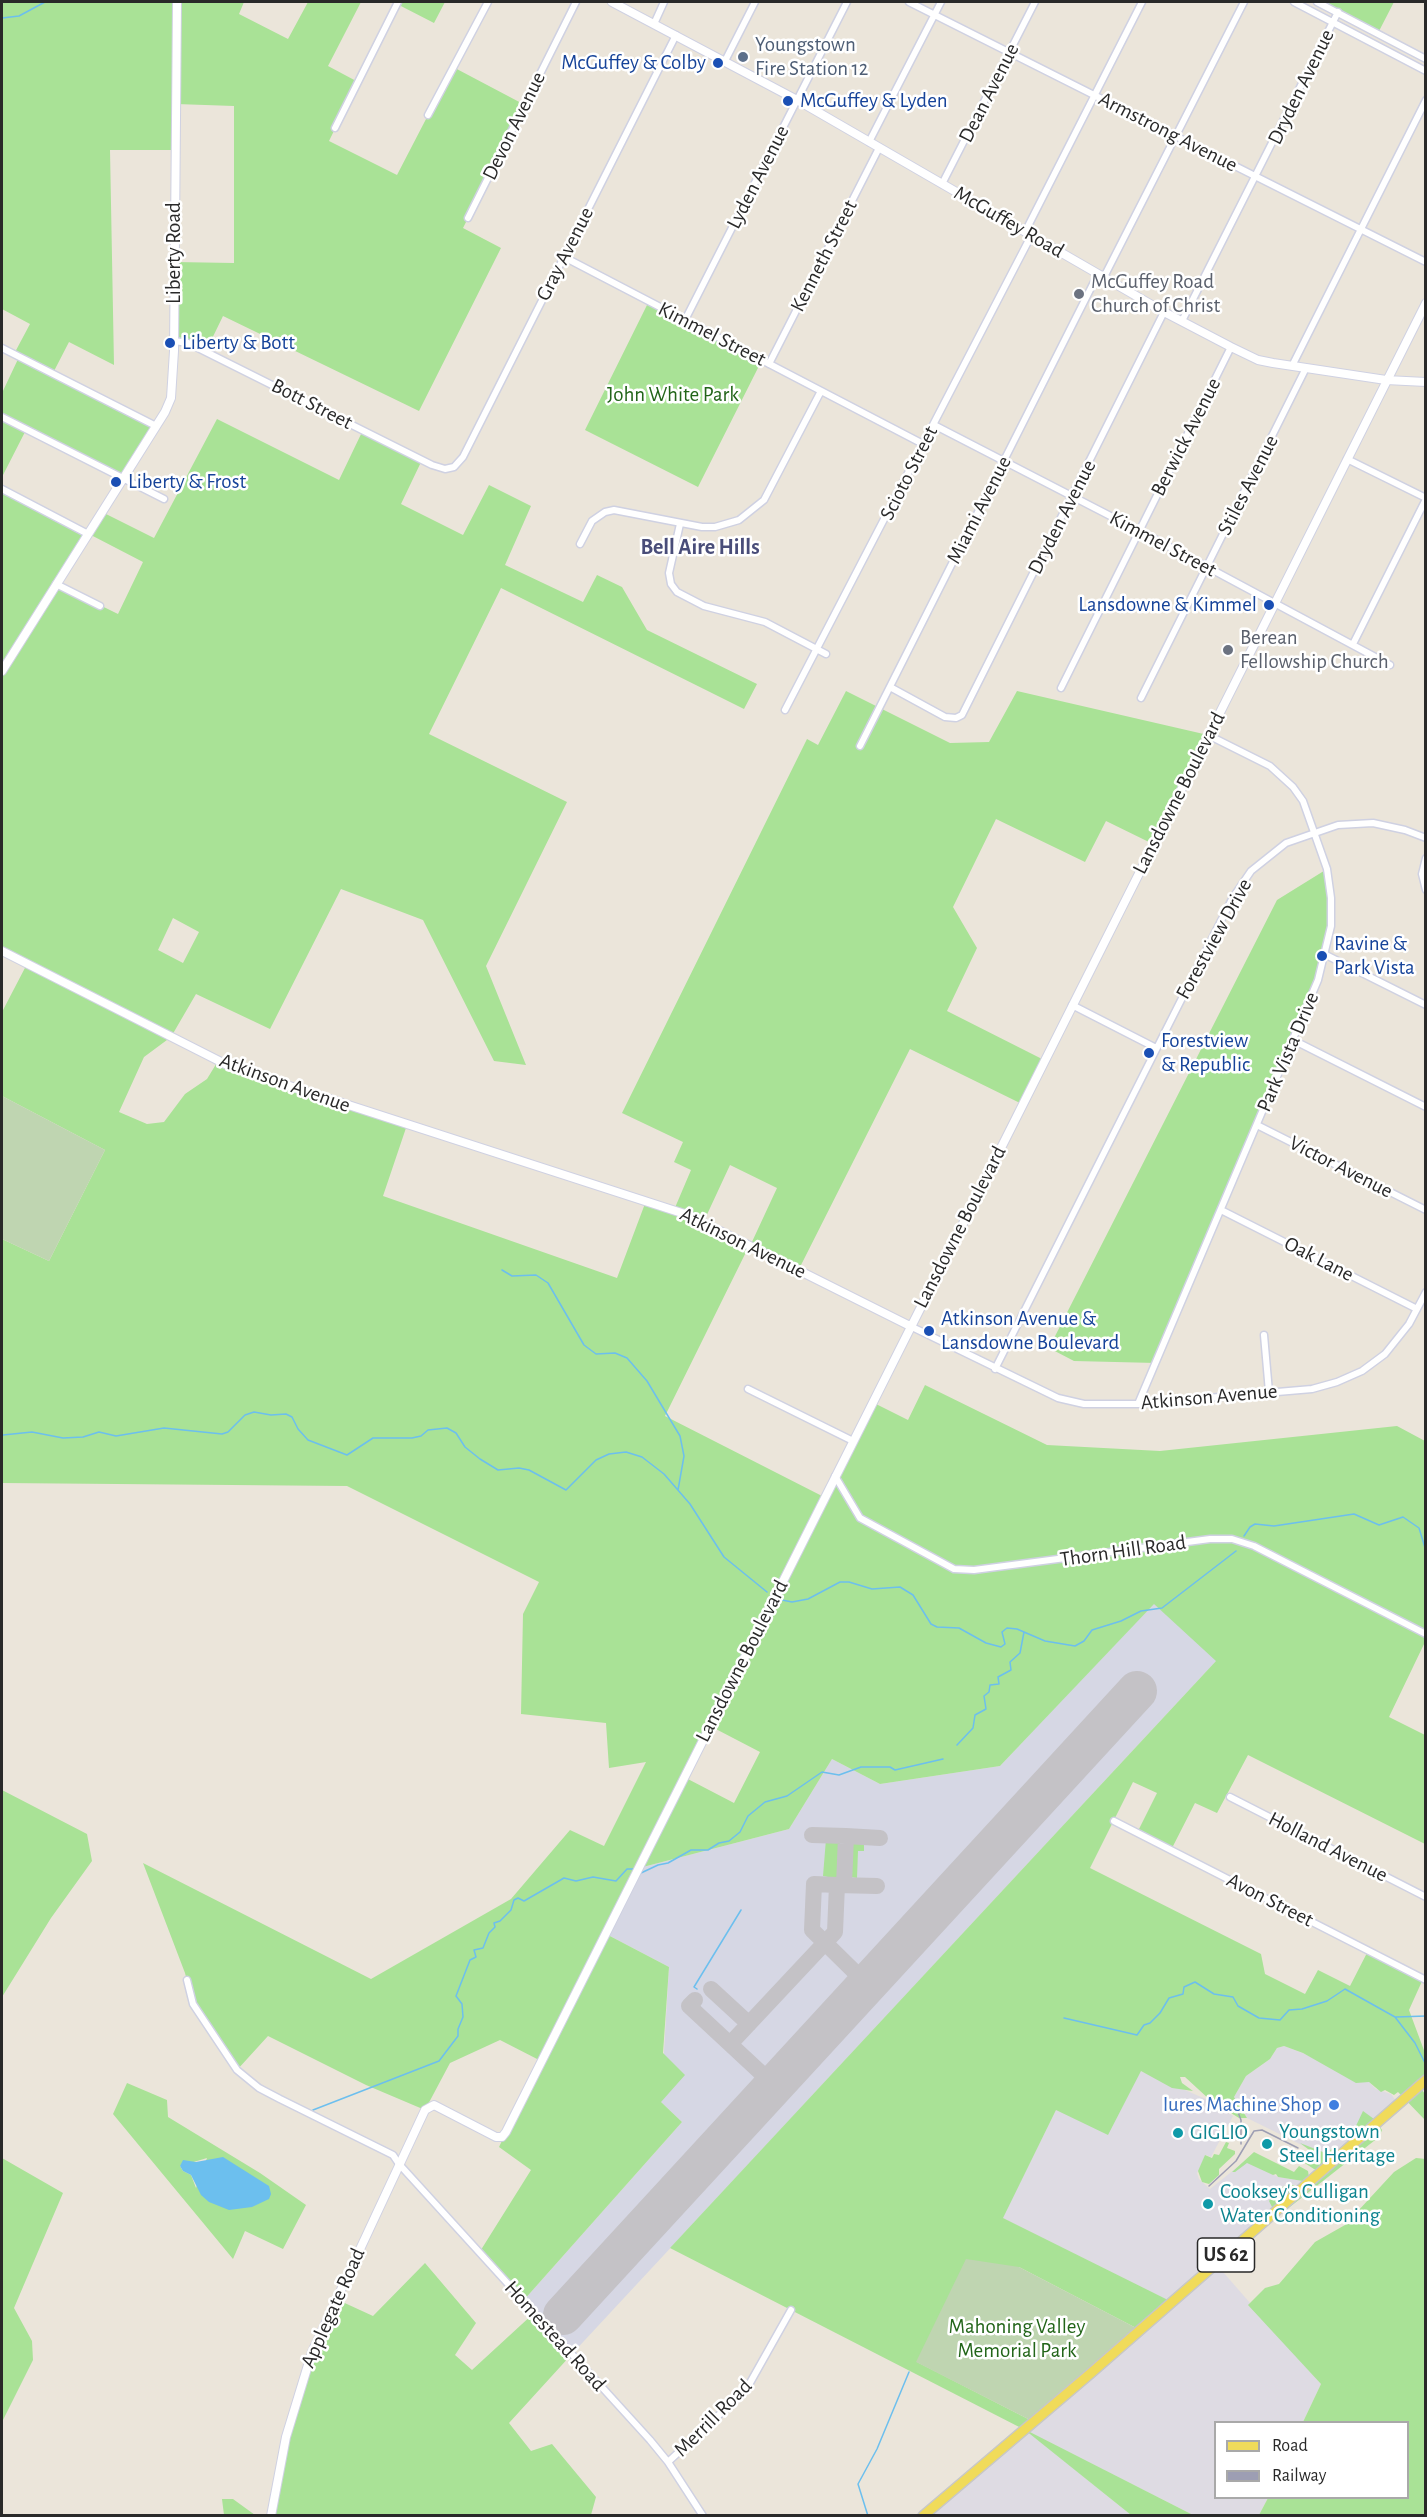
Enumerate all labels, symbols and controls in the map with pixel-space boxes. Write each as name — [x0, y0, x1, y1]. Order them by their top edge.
street label: Dryden Avenue — [1262, 25, 1340, 149]
place label: Youngstown Fire Station 12 — [755, 32, 868, 82]
street label: Dean Avenue — [953, 39, 1025, 147]
place label: McGuffey & Colby — [561, 50, 706, 76]
marker: Youngstown Fire Station 12 — [736, 50, 750, 64]
marker: McGuffey & Colby — [711, 56, 725, 70]
street label: Devon Avenue — [477, 68, 551, 184]
street label: Armstrong Avenue — [1094, 86, 1242, 178]
place label: McGuffey & Lyden — [800, 88, 948, 114]
marker: McGuffey & Lyden — [781, 94, 795, 108]
street label: Lyden Avenue — [721, 121, 795, 233]
street label: McGuffey Road — [949, 180, 1069, 264]
street label: Kenneth Street — [785, 196, 863, 316]
street label: Liberty Road — [161, 202, 187, 304]
street label: Gray Avenue — [531, 203, 599, 305]
place label: McGuffey Road Church of Christ — [1091, 269, 1220, 319]
marker: McGuffey Road Church of Christ — [1072, 287, 1086, 301]
street label: Kimmel Street — [654, 296, 770, 372]
place label: Liberty & Bott — [182, 330, 295, 356]
marker: Liberty & Bott — [163, 336, 177, 350]
street label: Bott Street — [267, 373, 357, 435]
street label: Berwick Avenue — [1145, 374, 1227, 500]
park label: John White Park — [607, 382, 739, 408]
street label: Scioto Street — [874, 422, 944, 524]
street label: Stiles Avenue — [1212, 431, 1284, 539]
street label: Miami Avenue — [941, 452, 1017, 568]
street label: Dryden Avenue — [1022, 455, 1102, 579]
place label: Liberty & Frost — [128, 469, 246, 495]
marker: Liberty & Frost — [109, 475, 123, 489]
street label: Kimmel Street — [1105, 505, 1221, 583]
district label: Bell Aire Hills — [640, 534, 760, 560]
place label: Lansdowne & Kimmel — [1078, 592, 1257, 618]
marker: Lansdowne & Kimmel — [1262, 598, 1276, 612]
place label: Berean Fellowship Church — [1240, 625, 1389, 675]
marker: Berean Fellowship Church — [1221, 643, 1235, 657]
street label: Lansdowne Boulevard — [1127, 708, 1231, 878]
street label: Forestview Drive — [1170, 874, 1258, 1004]
place label: Ravine & Park Vista — [1334, 931, 1415, 981]
marker: Ravine & Park Vista — [1315, 949, 1329, 963]
street label: Park Vista Drive — [1251, 988, 1325, 1116]
place label: Forestview & Republic — [1161, 1028, 1250, 1078]
marker: Forestview & Republic — [1142, 1046, 1156, 1060]
street label: Atkinson Avenue — [216, 1048, 354, 1118]
street label: Victor Avenue — [1285, 1130, 1397, 1204]
street label: Lansdowne Boulevard — [908, 1142, 1012, 1312]
street label: Atkinson Avenue — [676, 1202, 810, 1284]
street label: Oak Lane — [1280, 1231, 1358, 1287]
place label: Atkinson Avenue & Lansdowne Boulevard — [941, 1306, 1119, 1356]
marker: Atkinson Avenue & Lansdowne Boulevard — [922, 1324, 936, 1338]
street label: Atkinson Avenue — [1140, 1378, 1278, 1416]
street label: Thorn Hill Road — [1058, 1530, 1188, 1572]
street label: Lansdowne Boulevard — [690, 1576, 794, 1746]
street label: Holland Avenue — [1264, 1806, 1392, 1888]
street label: Avon Street — [1222, 1867, 1318, 1933]
place label: Iures Machine Shop — [1163, 2092, 1322, 2118]
marker: Iures Machine Shop — [1327, 2098, 1341, 2112]
place label: Youngstown Steel Heritage — [1279, 2119, 1395, 2169]
place label: GIGLIO — [1190, 2120, 1248, 2146]
marker: GIGLIO — [1171, 2126, 1185, 2140]
marker: Youngstown Steel Heritage — [1260, 2137, 1274, 2151]
place label: Cooksey's Culligan Water Conditioning — [1220, 2179, 1380, 2229]
marker: Cooksey's Culligan Water Conditioning — [1201, 2197, 1215, 2211]
road number: US 62 — [1198, 2238, 1254, 2272]
street label: Applegate Road — [295, 2244, 371, 2372]
street label: Homestead Road — [499, 2275, 611, 2397]
park label: Mahoning Valley Memorial Park — [949, 2314, 1085, 2364]
street label: Merrill Road — [669, 2374, 757, 2462]
legend — [1214, 2421, 1409, 2499]
text: Road — [1272, 2437, 1308, 2455]
text: Railway — [1272, 2467, 1326, 2485]

